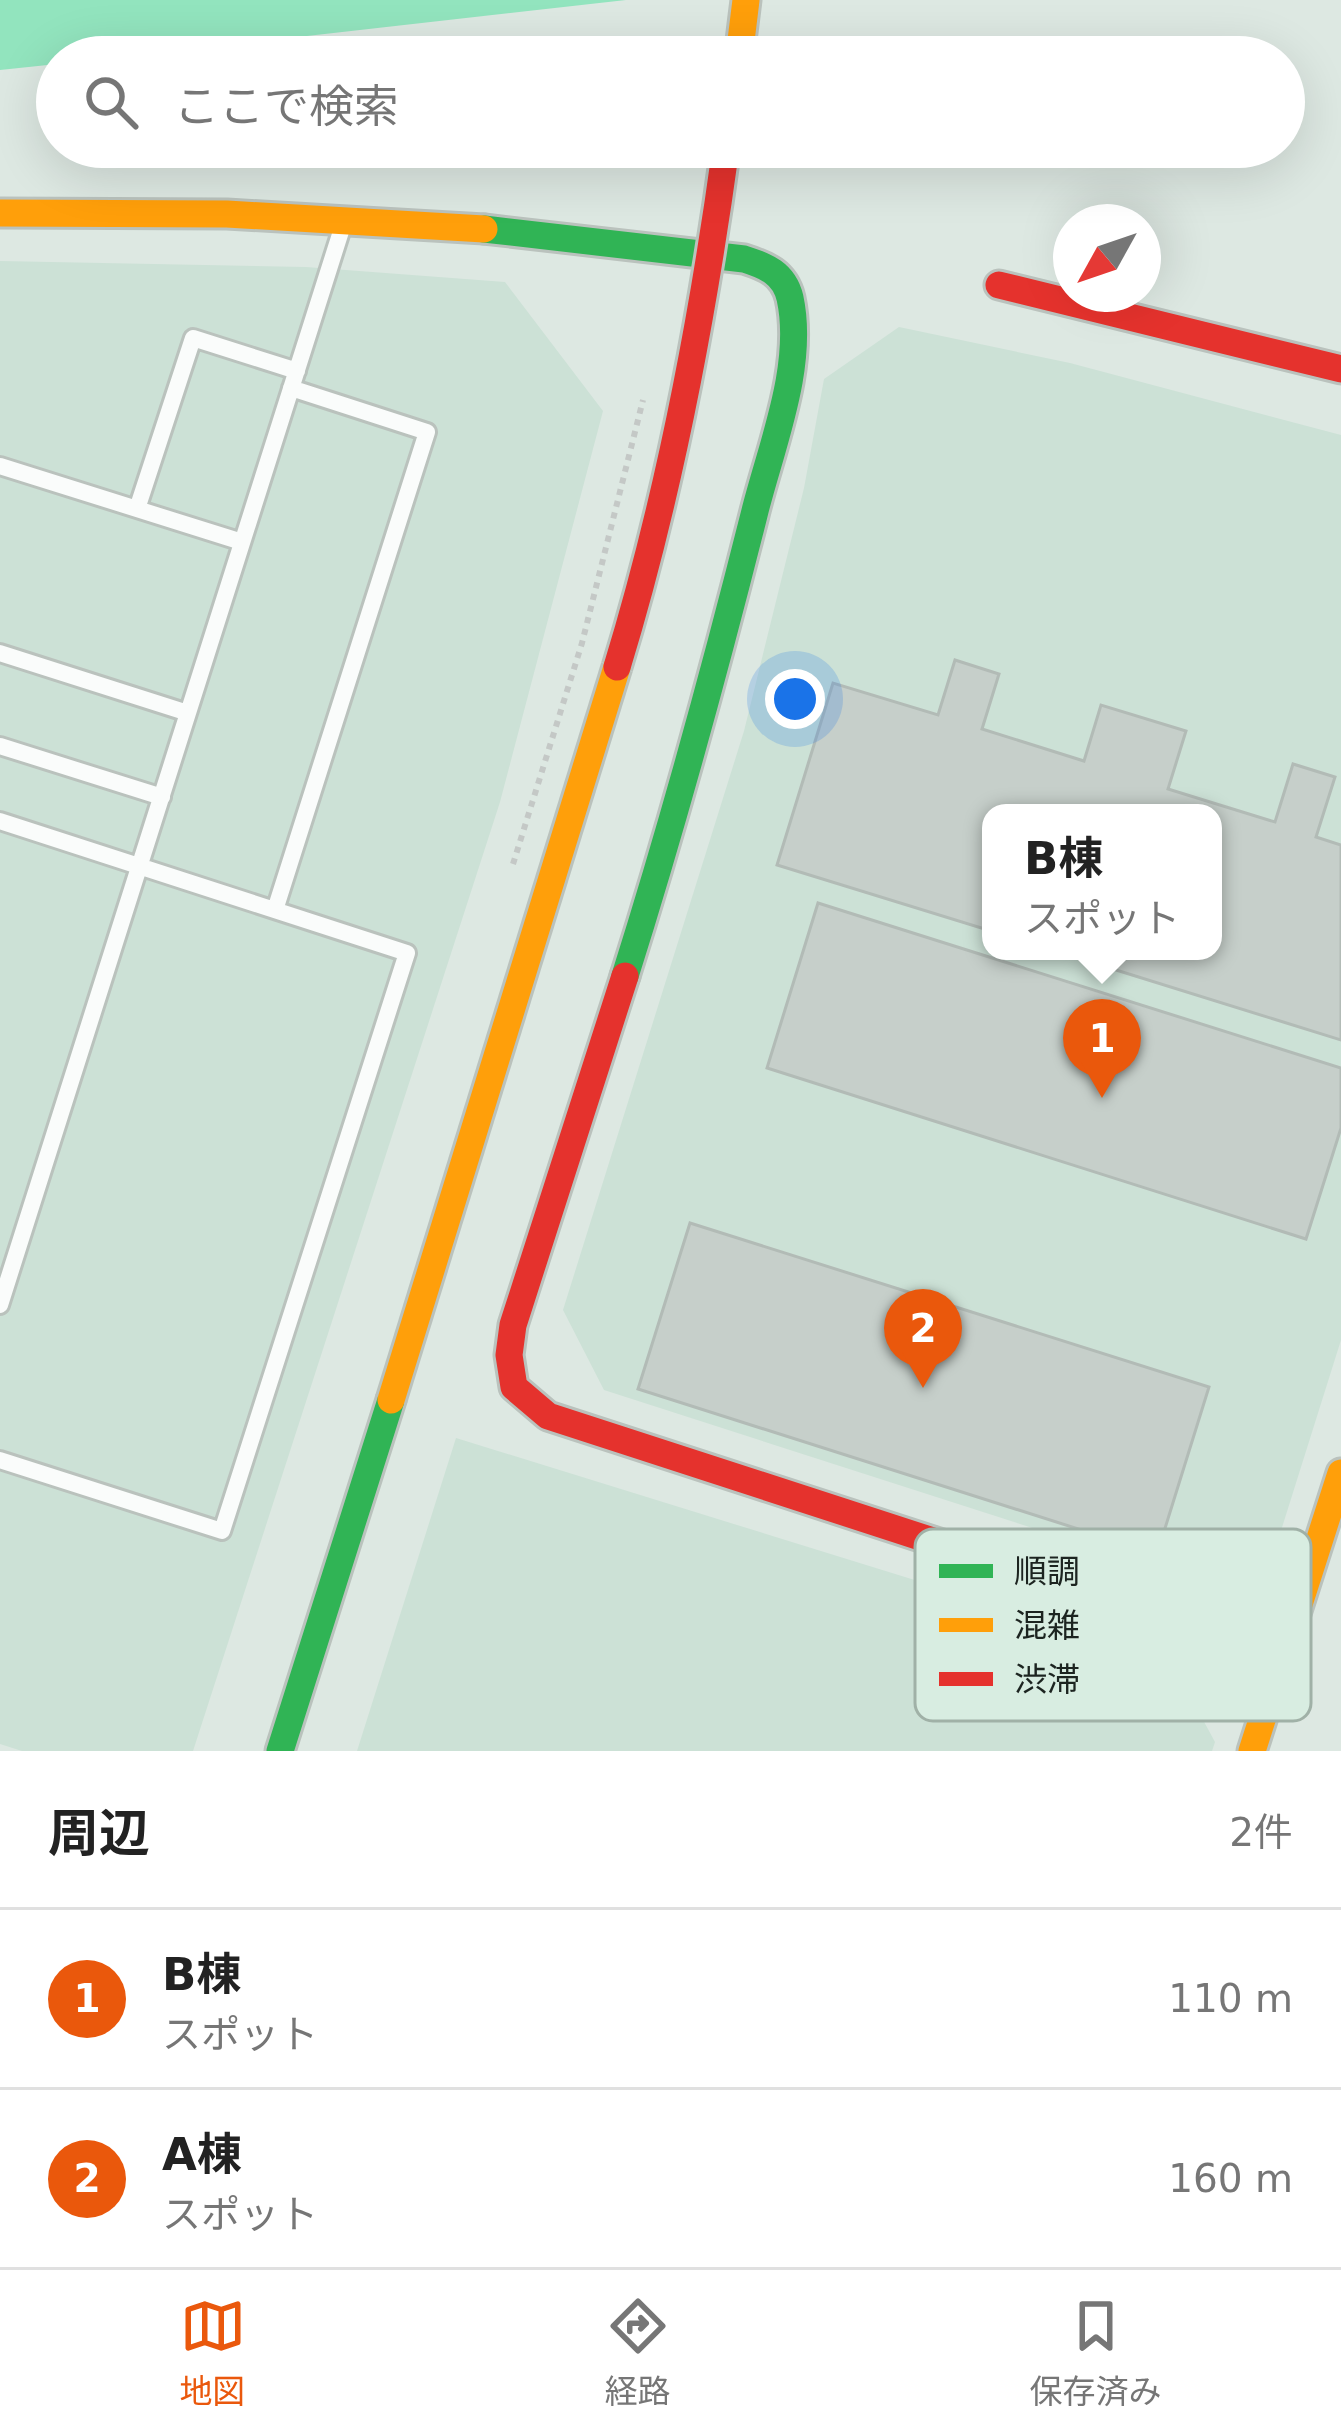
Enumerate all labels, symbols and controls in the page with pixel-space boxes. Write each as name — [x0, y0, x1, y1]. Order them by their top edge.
search box — [36, 36, 1305, 168]
icon: search — [78, 69, 144, 135]
text: ここで検索 — [174, 80, 399, 133]
north arrow — [1053, 204, 1161, 312]
your location — [765, 669, 825, 729]
popup — [982, 804, 1222, 960]
text: B棟 — [1024, 832, 1103, 885]
text: スポット — [1024, 896, 1180, 941]
pin: 1 — [1063, 999, 1141, 1098]
pin: 2 — [884, 1289, 962, 1388]
legend — [915, 1529, 1311, 1721]
text: 順調 — [1014, 1552, 1080, 1591]
text: 混雑 — [1014, 1606, 1080, 1645]
text: 渋滞 — [1014, 1660, 1080, 1699]
text: 周辺 — [48, 1804, 150, 1863]
text: 2件 — [1229, 1810, 1293, 1855]
text: B棟 — [162, 1948, 241, 2001]
text: 1 — [73, 1976, 101, 2021]
text: 110 m — [1168, 1976, 1293, 2021]
text: スポット — [162, 2012, 318, 2057]
text: A棟 — [162, 2128, 242, 2181]
text: 2 — [73, 2156, 101, 2201]
text: 160 m — [1168, 2156, 1293, 2201]
text: スポット — [162, 2192, 318, 2237]
tab: 地図 — [180, 2293, 246, 2413]
tab: 経路 — [605, 2293, 671, 2413]
tab: 保存済み — [1030, 2293, 1162, 2413]

